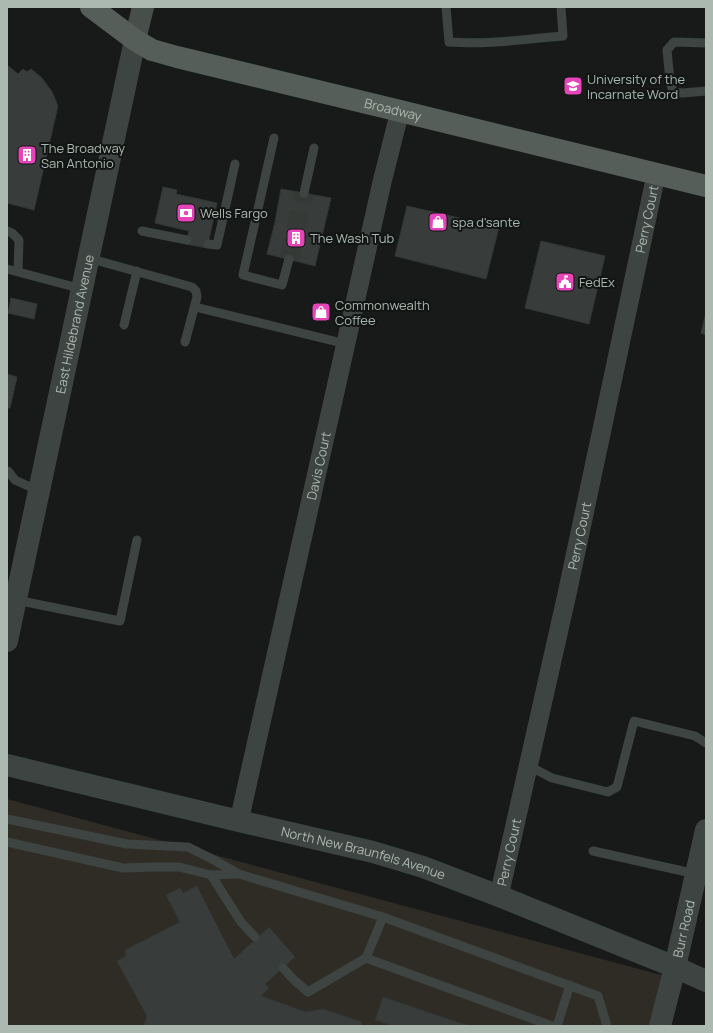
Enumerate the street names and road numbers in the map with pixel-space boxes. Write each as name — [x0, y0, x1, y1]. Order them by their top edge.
street label: Broadway — [363, 94, 424, 125]
street label: Perry Court — [631, 183, 663, 254]
street label: East Hildebrand Avenue — [51, 253, 98, 395]
street label: Davis Court — [302, 430, 335, 502]
street label: Perry Court — [563, 500, 595, 571]
street label: Perry Court — [493, 817, 525, 888]
street label: North New Braunfels Avenue — [279, 822, 449, 884]
street label: Burr Road — [668, 898, 699, 959]

